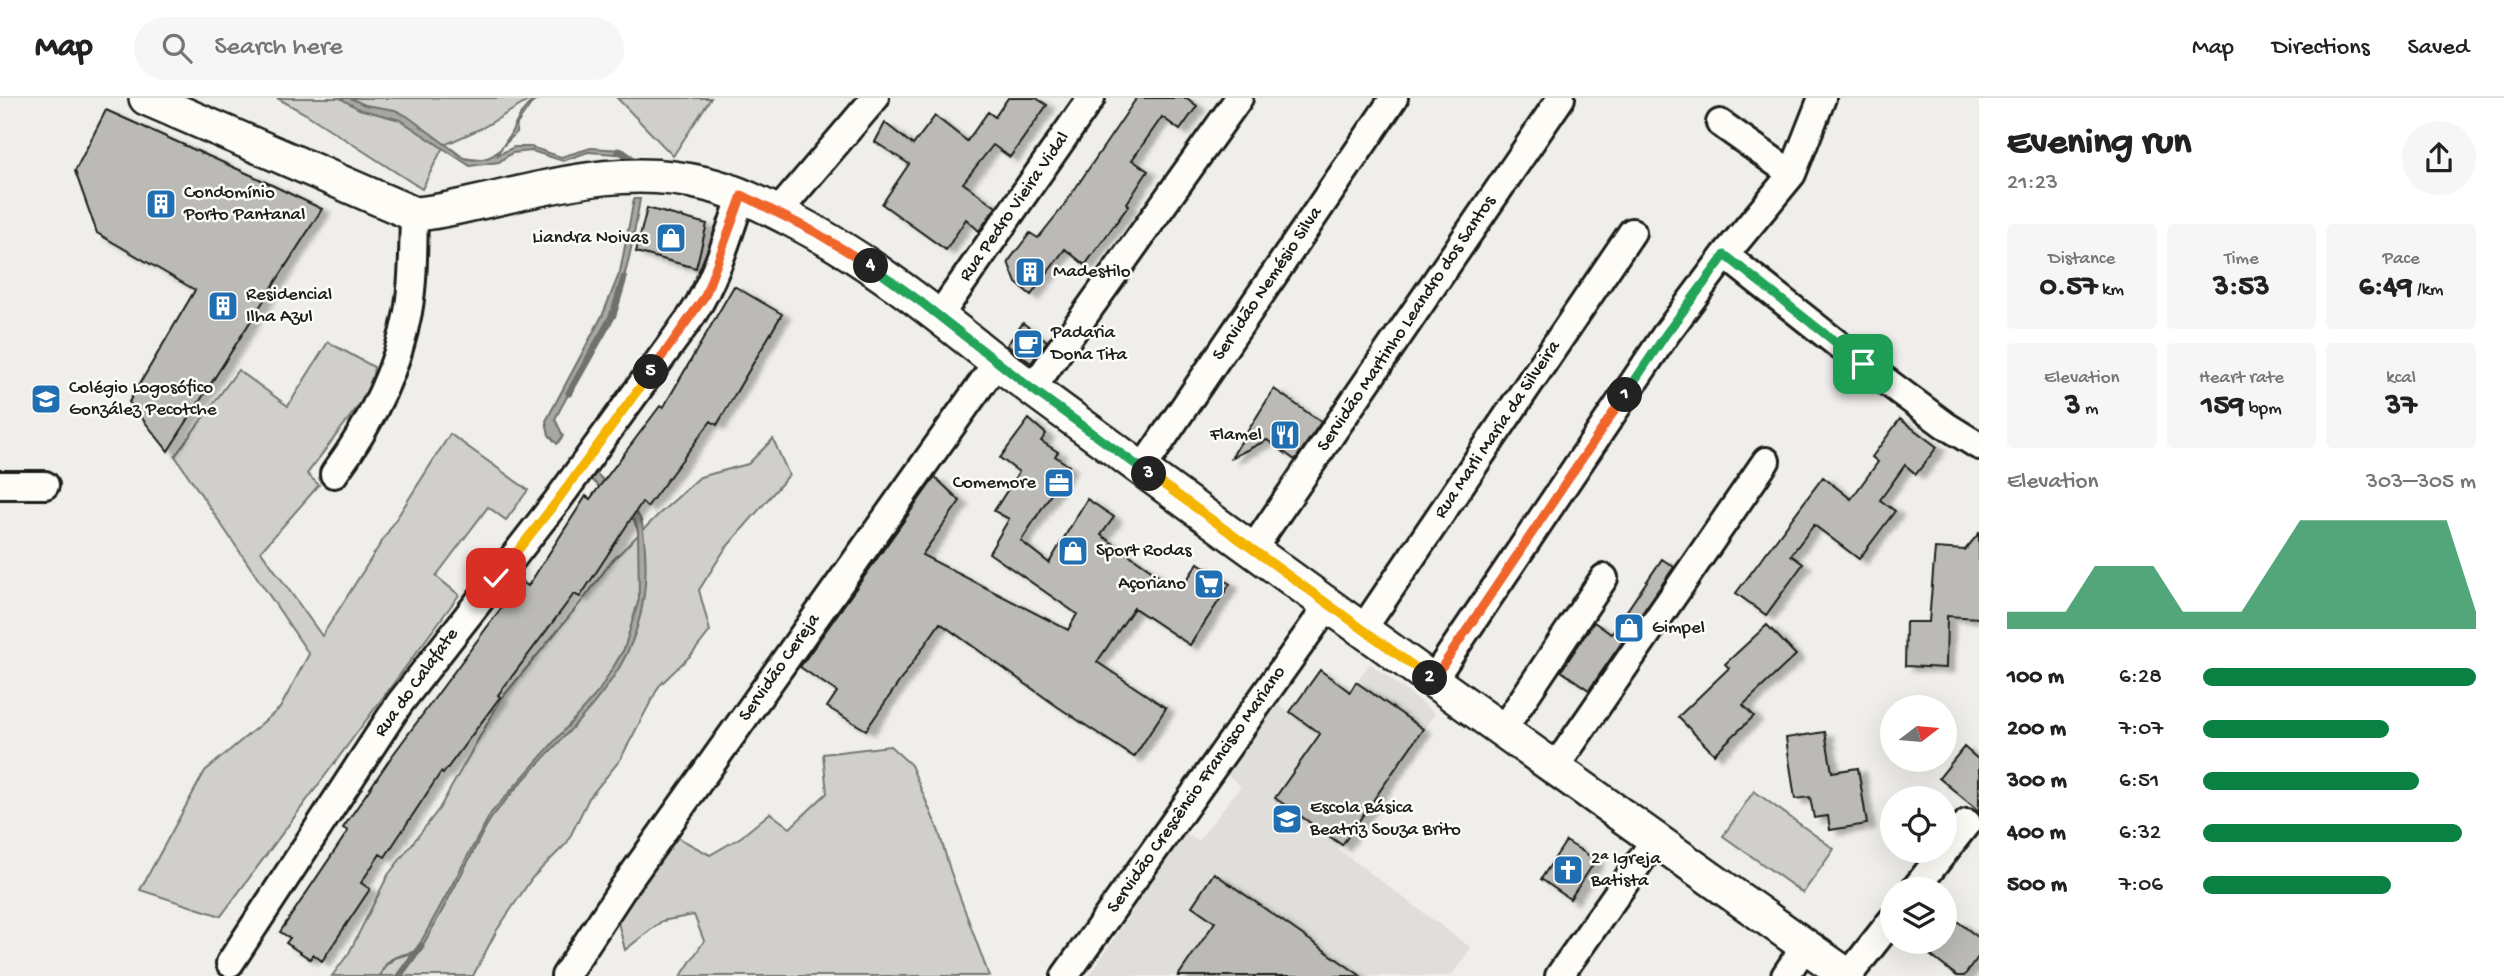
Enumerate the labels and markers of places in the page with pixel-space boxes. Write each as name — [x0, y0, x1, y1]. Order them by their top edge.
place label: Condomínio Porto Pantanal — [183, 182, 305, 227]
building icon: Condomínio Porto Pantanal — [144, 187, 178, 221]
shop icon: Liandra Noivas — [654, 221, 688, 255]
place label: Liandra Noivas — [532, 227, 649, 250]
pin: 4 — [854, 248, 888, 284]
building icon: Madestilo — [1013, 255, 1047, 289]
place label: Madestilo — [1053, 261, 1131, 284]
place label: Residencial Ilha Azul — [246, 284, 332, 329]
building icon: Residencial Ilha Azul — [206, 289, 240, 323]
place label: Padaria Dona Tita — [1049, 322, 1129, 367]
cafe icon: Padaria Dona Tita — [1011, 327, 1045, 361]
pin — [1833, 334, 1893, 394]
pin: 5 — [634, 354, 668, 390]
place label: Colégio Logosófico González Pecotche — [69, 377, 217, 422]
pin: 1 — [1608, 378, 1642, 412]
school or university icon: Colégio Logosófico González Pecotche — [29, 382, 63, 416]
restaurant icon: Flamel — [1268, 418, 1302, 452]
place label: Flamel — [1209, 424, 1262, 447]
pin: 3 — [1132, 456, 1166, 492]
office icon: Comemore — [1042, 466, 1076, 500]
place label: Comemore — [953, 472, 1036, 495]
shop icon: Sport Rodas — [1056, 534, 1090, 568]
place label: Sport Rodas — [1096, 540, 1193, 563]
pin — [466, 548, 526, 608]
supermarket icon: Açoriano — [1192, 567, 1226, 601]
place label: Açoriano — [1118, 573, 1186, 596]
shop icon: Gimpel — [1612, 611, 1646, 645]
place label: Gimpel — [1652, 617, 1705, 640]
pin: 2 — [1412, 660, 1448, 696]
place label: Escola Básica Beatriz Souza Brito — [1309, 797, 1461, 842]
school or university icon: Escola Básica Beatriz Souza Brito — [1270, 802, 1304, 836]
place label: 2ª Igreja Batista — [1590, 848, 1662, 893]
church icon: 2ª Igreja Batista — [1551, 853, 1585, 887]

